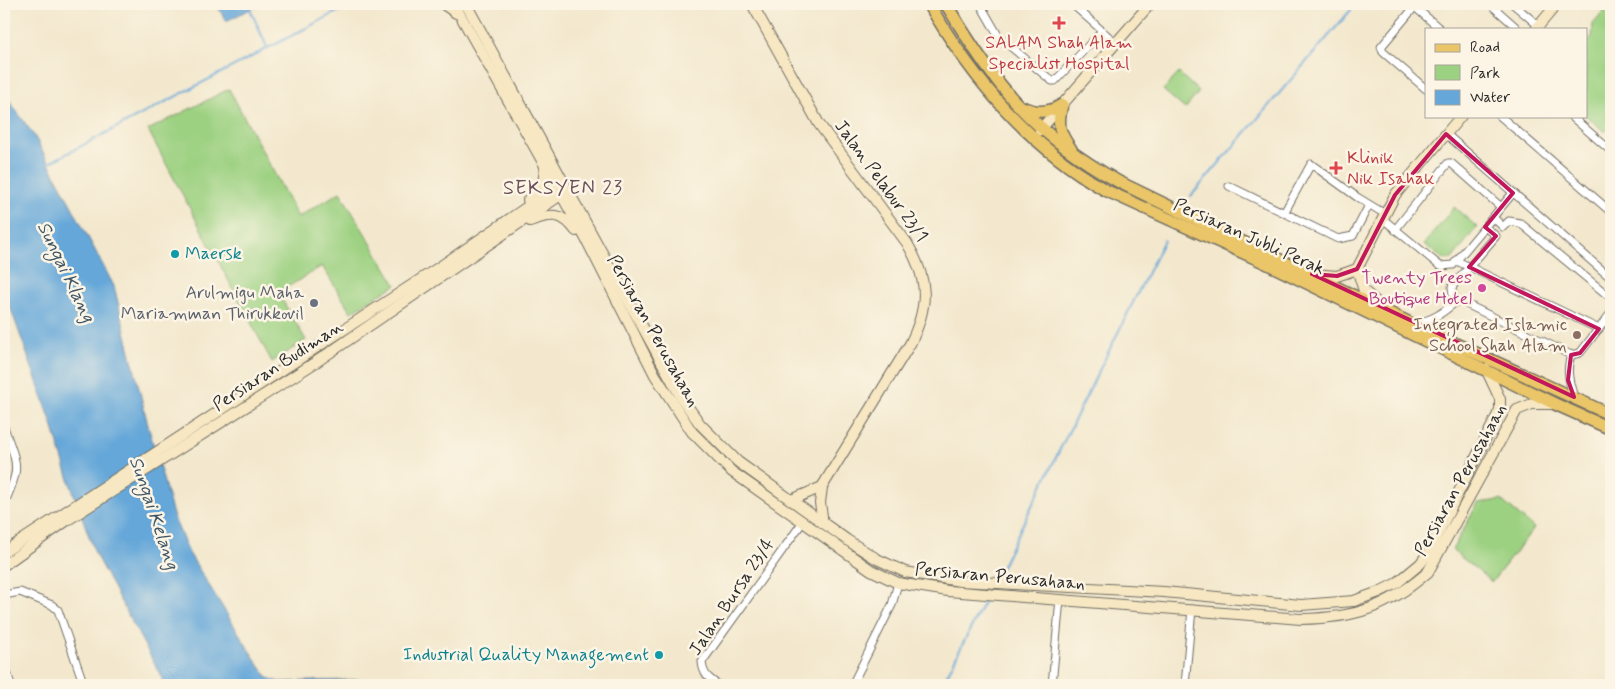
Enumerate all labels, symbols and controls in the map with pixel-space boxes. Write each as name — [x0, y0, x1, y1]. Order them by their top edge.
marker: SALAM Shah Alam Specialist Hospital — [1052, 16, 1066, 30]
legend — [1425, 28, 1588, 118]
place label: SALAM Shah Alam Specialist Hospital — [985, 31, 1133, 76]
text: Road — [1470, 38, 1500, 58]
text: Park — [1470, 64, 1500, 84]
text: Water — [1470, 88, 1510, 108]
street label: Jalan Pelabur 23/1 — [829, 115, 933, 247]
place label: Klinik Nik Isahak — [1347, 146, 1434, 191]
marker: Klinik Nik Isahak — [1329, 161, 1343, 175]
district label: SEKSYEN 23 — [503, 175, 623, 202]
street label: Persiaran Jubli Perak — [1170, 193, 1328, 281]
water label: Sungai Klang — [29, 217, 101, 328]
place label: Maersk — [185, 242, 242, 266]
marker: Maersk — [169, 248, 181, 260]
street label: Persiaran Perusahaan — [601, 251, 705, 411]
place label: Twenty Trees Boutique Hotel — [1361, 266, 1472, 311]
place label: Arulmigu Maha Mariamman Thirukkovil — [121, 281, 304, 326]
marker: Twenty Trees Boutique Hotel — [1476, 282, 1488, 294]
marker: Arulmigu Maha Mariamman Thirukkovil — [308, 297, 320, 309]
place label: Integrated Islamic School Shah Alam — [1413, 313, 1567, 358]
street label: Persiaran Budiman — [208, 315, 348, 417]
marker: Integrated Islamic School Shah Alam — [1571, 329, 1583, 341]
street label: Persiaran Perusahaan — [1409, 400, 1513, 560]
water label: Sungai Kelang — [121, 453, 185, 574]
street label: Jalan Bursa 23/4 — [684, 533, 780, 661]
street label: Persiaran Perusahaan — [914, 558, 1086, 596]
place label: Industrial Quality Management — [403, 643, 649, 669]
marker: Industrial Quality Management — [653, 649, 665, 661]

